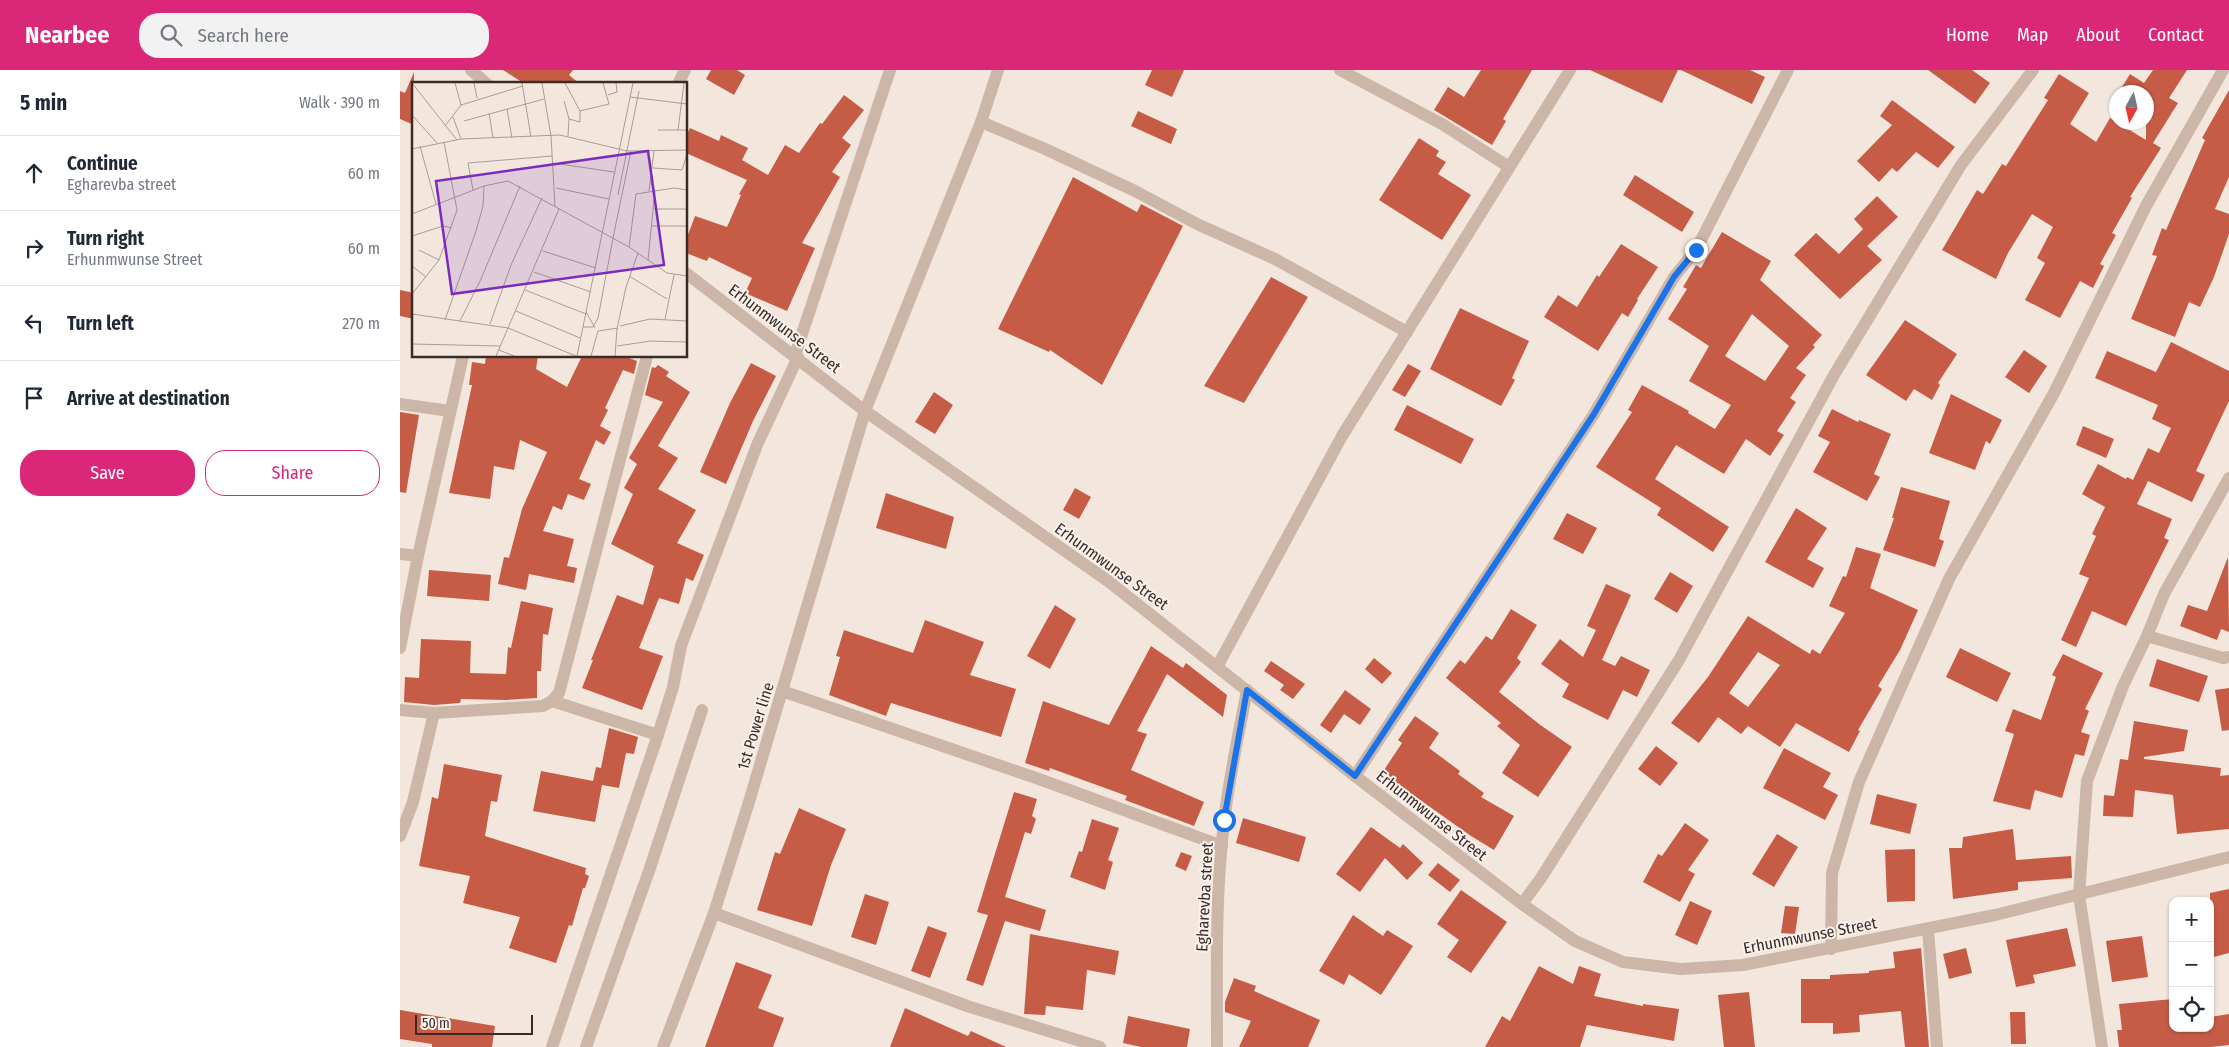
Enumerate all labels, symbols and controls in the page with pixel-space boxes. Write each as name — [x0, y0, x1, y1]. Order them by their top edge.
search box — [139, 13, 489, 58]
text: Nearbee — [25, 21, 109, 49]
icon: search — [157, 21, 185, 49]
text: Search here — [197, 24, 289, 47]
text: Home — [1946, 24, 1989, 46]
text: Map — [2017, 24, 2048, 46]
text: About — [2076, 24, 2120, 46]
text: Contact — [2148, 24, 2204, 46]
inset map — [412, 82, 688, 358]
north arrow — [2109, 85, 2154, 130]
text: 5 min — [20, 90, 67, 116]
text: Walk · 390 m — [299, 93, 380, 112]
text: Continue — [67, 152, 138, 175]
icon: ahead — [20, 159, 48, 187]
text: 60 m — [348, 164, 380, 183]
text: Egharevba street — [67, 175, 176, 194]
text: Turn right — [67, 227, 144, 250]
icon: right — [20, 234, 48, 262]
text: 60 m — [348, 239, 380, 258]
route end — [1685, 239, 1708, 262]
text: Erhunmwunse Street — [67, 250, 203, 269]
street label: Erhunmwunse Street — [725, 280, 845, 377]
icon: left — [20, 309, 48, 337]
text: Turn left — [67, 312, 134, 335]
text: 270 m — [342, 314, 380, 333]
icon: arrive — [20, 384, 48, 412]
text: Arrive at destination — [67, 387, 230, 410]
button: Save — [20, 450, 195, 496]
button: Share — [205, 450, 380, 496]
street label: Erhunmwunse Street — [1051, 519, 1173, 614]
street label: 1st Power line — [733, 680, 778, 772]
street label: Erhunmwunse Street — [1372, 766, 1492, 865]
route start — [1213, 809, 1236, 832]
street label: Egharevba street — [1192, 841, 1217, 952]
map controls — [2169, 897, 2214, 1032]
button: + — [2169, 897, 2214, 942]
street label: Erhunmwunse Street — [1742, 913, 1879, 958]
button: − — [2169, 942, 2214, 987]
button: locate — [2169, 987, 2214, 1032]
scale bar — [415, 1012, 532, 1035]
text: 50 m — [422, 1015, 450, 1032]

